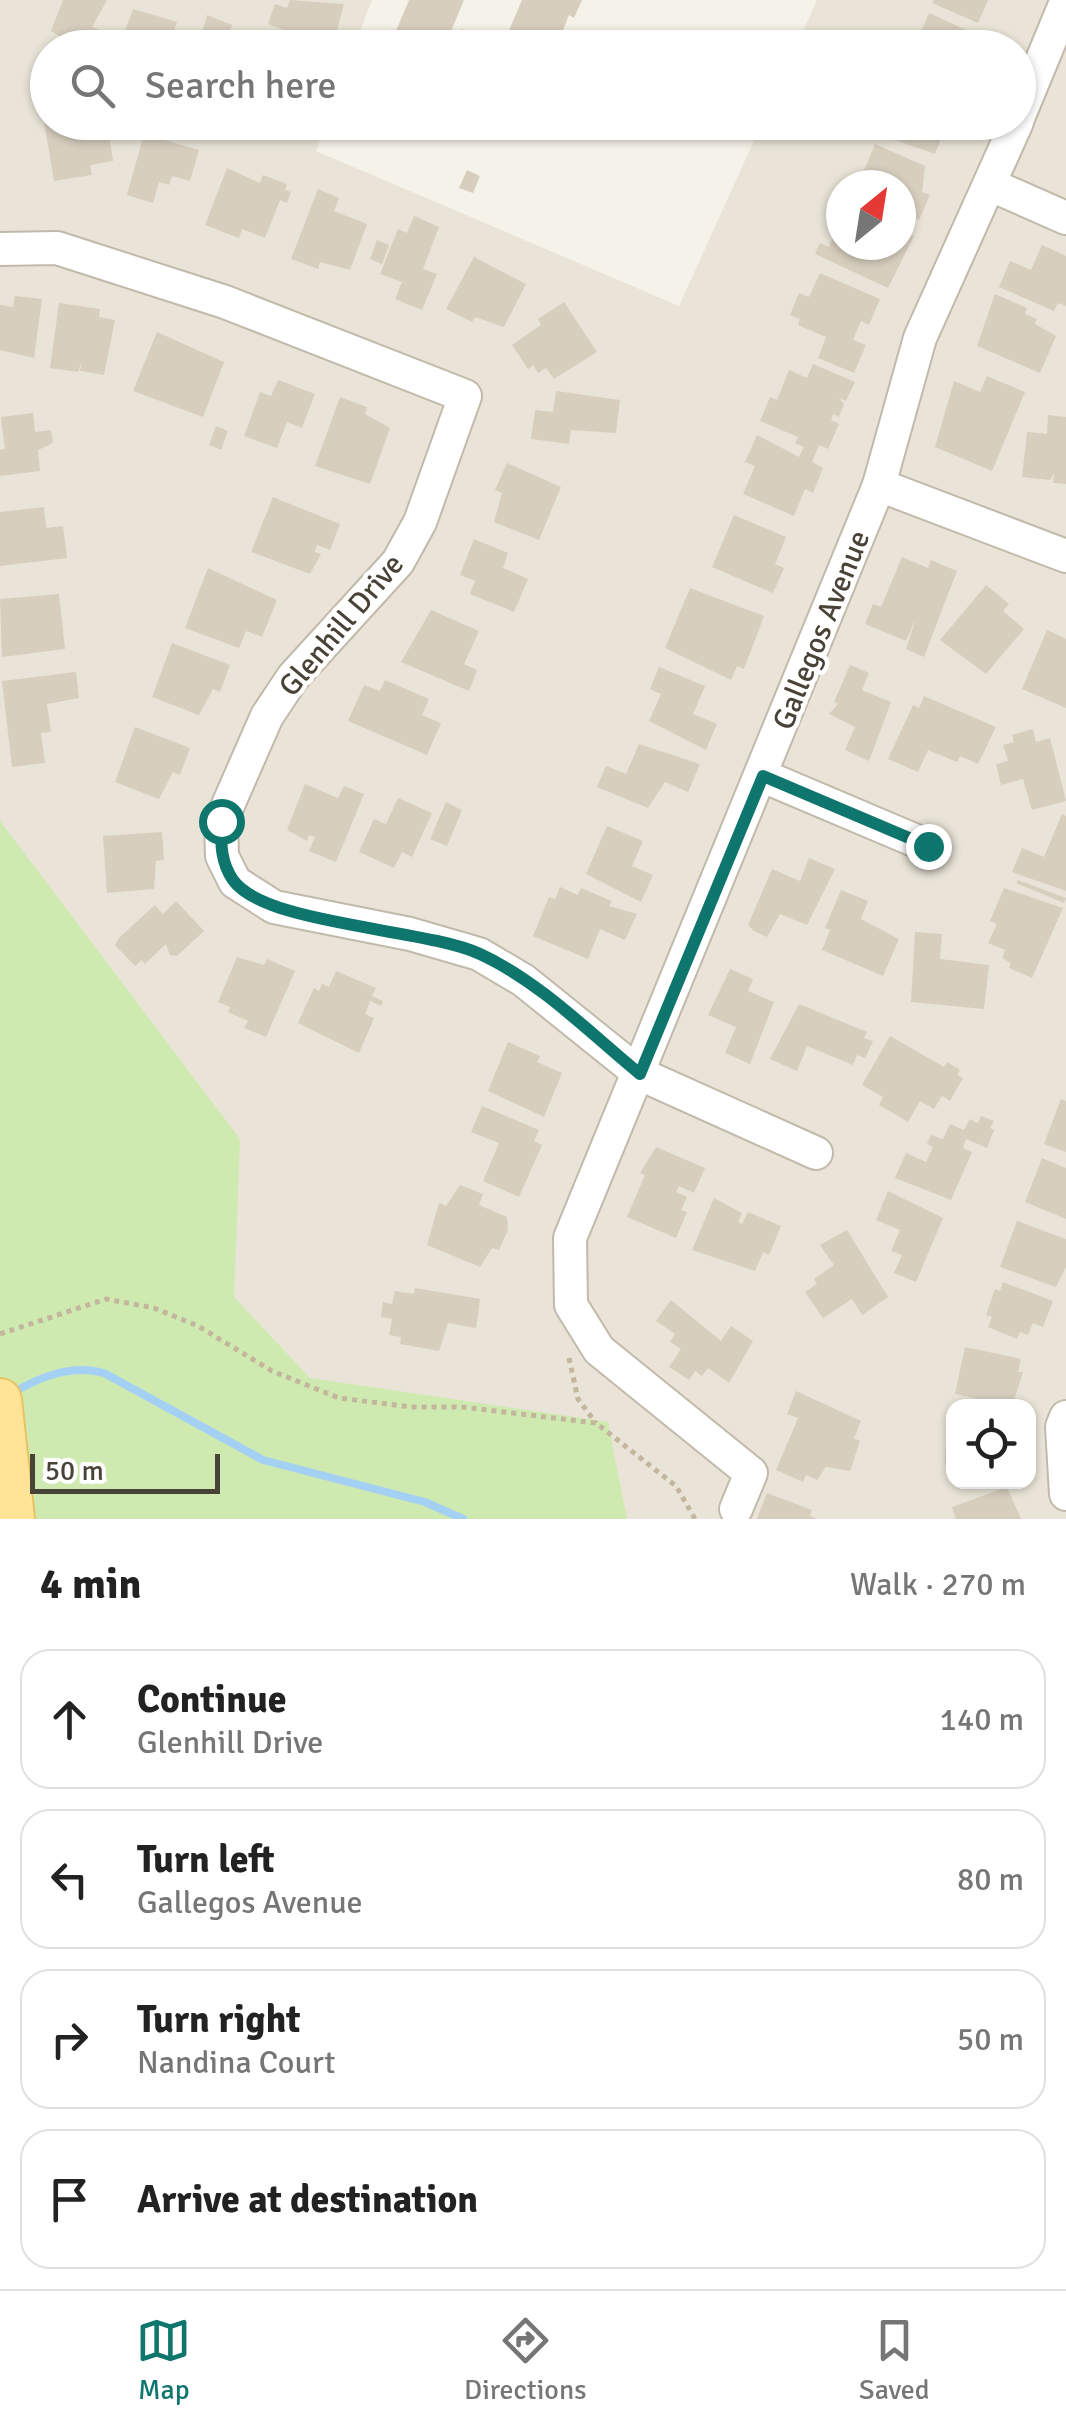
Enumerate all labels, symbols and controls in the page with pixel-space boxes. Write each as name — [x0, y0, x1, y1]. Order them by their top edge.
search box — [30, 30, 1036, 140]
icon: search — [65, 58, 120, 113]
text: Search here — [145, 62, 337, 109]
north arrow — [826, 170, 916, 260]
street label: Gallegos Avenue — [765, 525, 878, 735]
street label: Glenhill Drive — [271, 547, 412, 704]
route start — [199, 799, 245, 845]
route end — [906, 824, 952, 870]
map controls — [946, 1399, 1036, 1489]
button: locate — [946, 1399, 1036, 1489]
scale bar — [30, 1449, 220, 1494]
text: 50 m — [45, 1454, 104, 1488]
text: 4 min — [40, 1559, 141, 1610]
text: Walk · 270 m — [850, 1565, 1026, 1604]
text: Continue — [137, 1676, 287, 1723]
icon: ahead — [42, 1692, 97, 1747]
text: 140 m — [940, 1700, 1024, 1739]
text: Glenhill Drive — [137, 1723, 323, 1762]
text: Turn left — [137, 1836, 275, 1883]
icon: left — [42, 1852, 97, 1907]
text: 80 m — [957, 1860, 1024, 1899]
text: Gallegos Avenue — [137, 1883, 363, 1922]
text: Turn right — [137, 1996, 301, 2043]
icon: right — [42, 2012, 97, 2067]
text: 50 m — [957, 2020, 1024, 2059]
text: Nandina Court — [137, 2043, 336, 2082]
icon: arrive — [42, 2172, 97, 2227]
text: Arrive at destination — [137, 2176, 478, 2223]
tab: Map — [136, 2313, 191, 2407]
tab: Directions — [464, 2313, 586, 2407]
tab: Saved — [859, 2313, 930, 2407]

